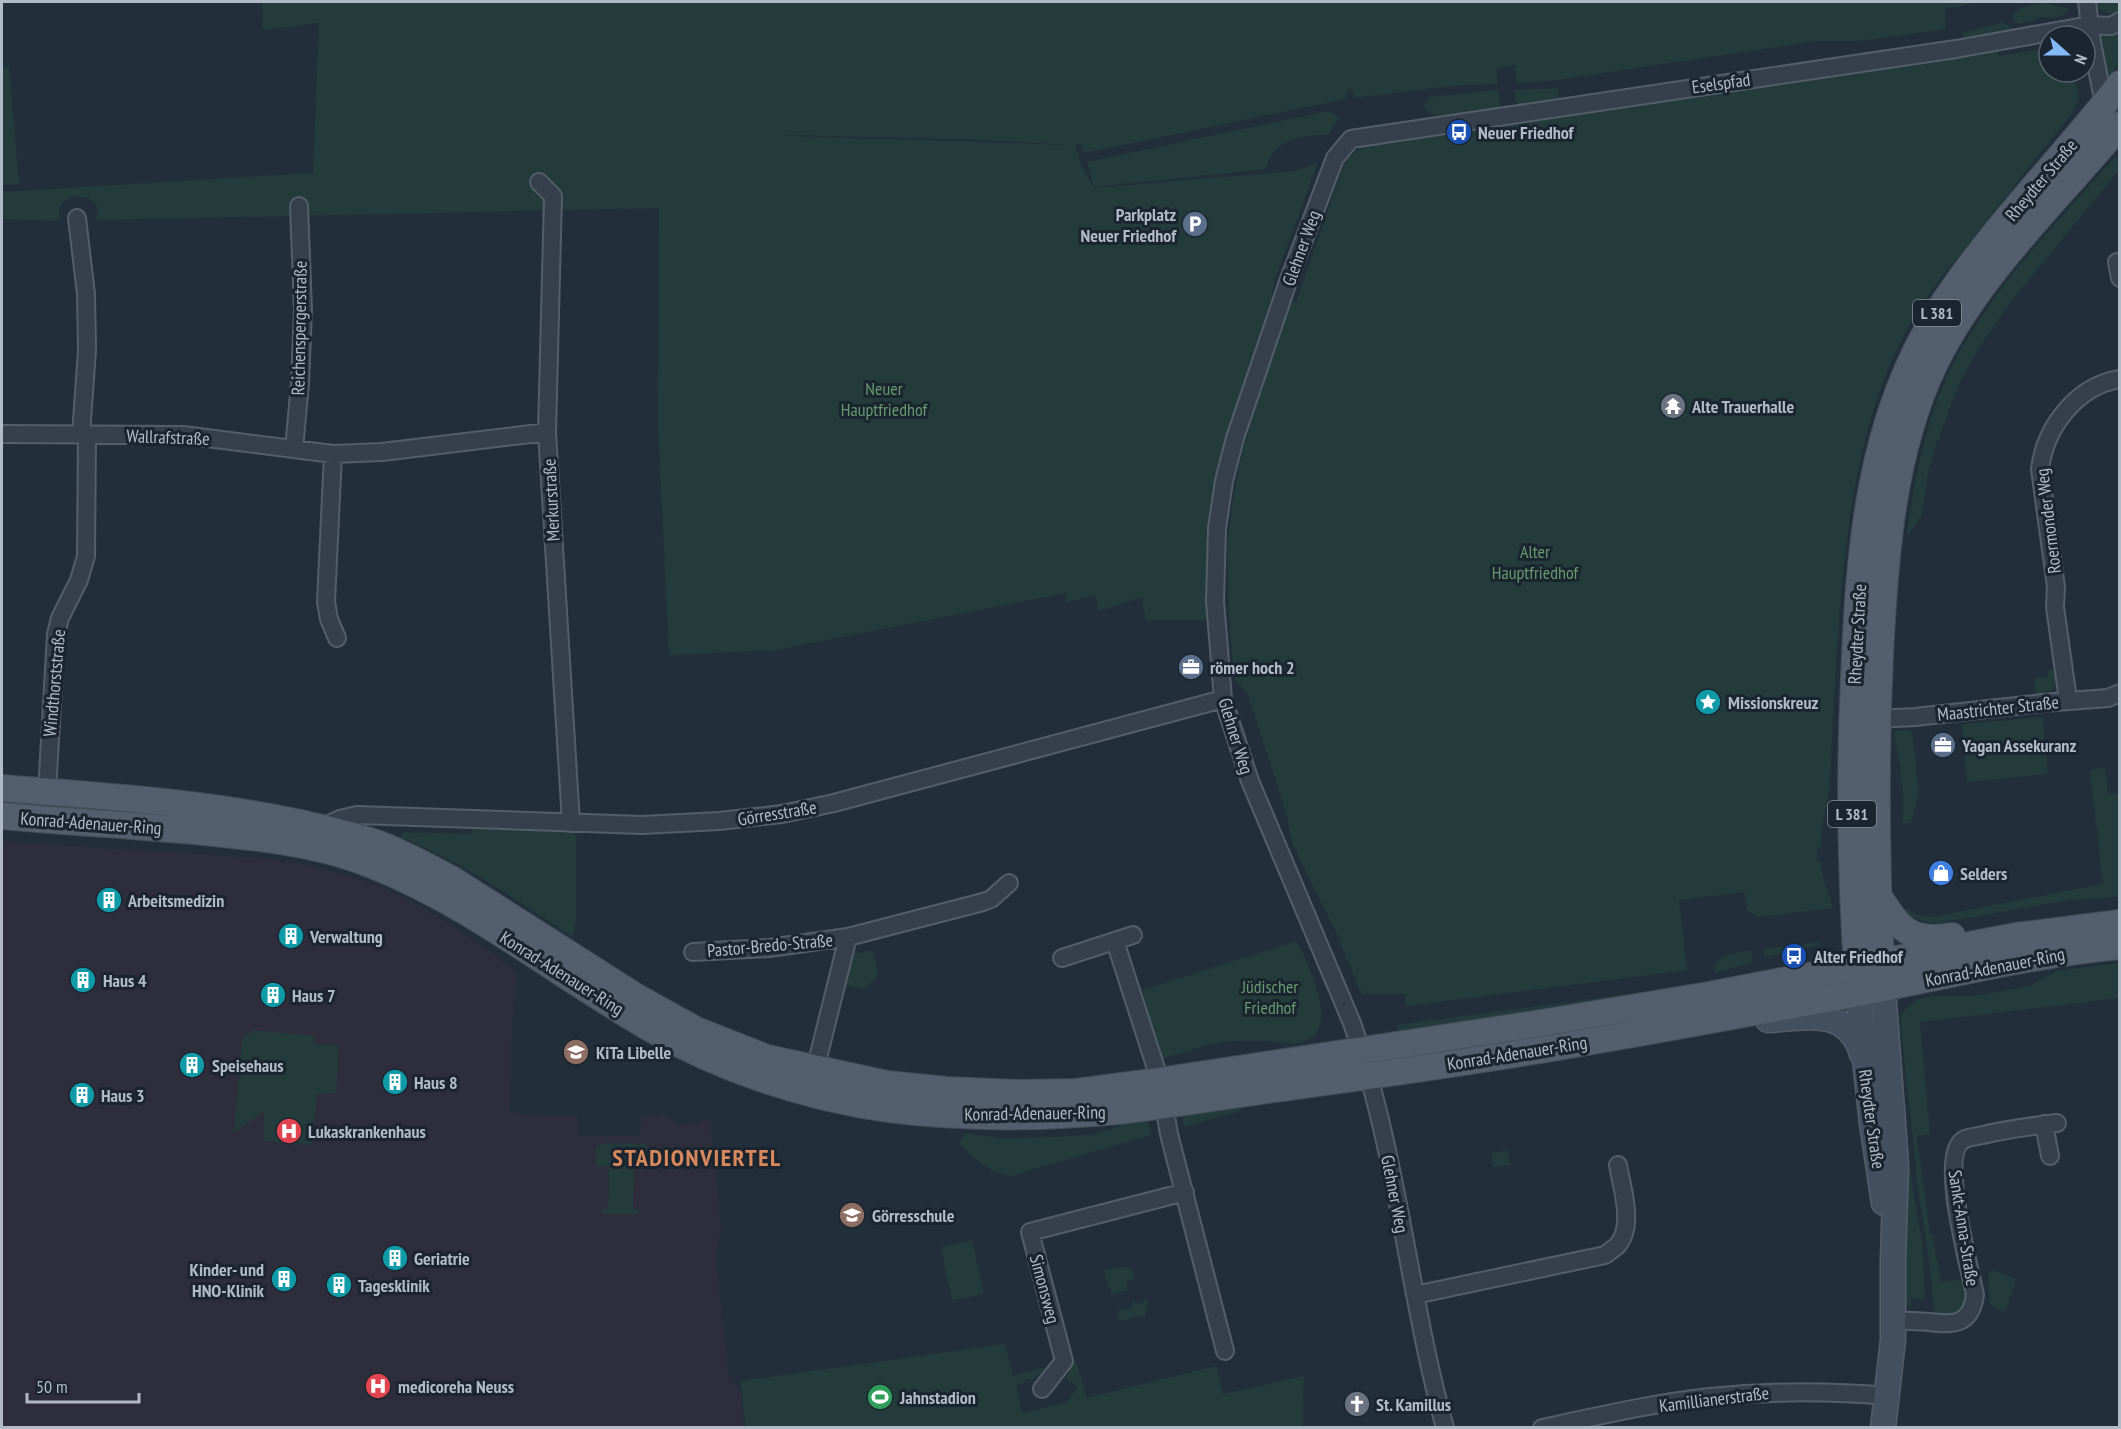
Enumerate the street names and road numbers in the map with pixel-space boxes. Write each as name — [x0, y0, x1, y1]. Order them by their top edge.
street label: Eselspfad — [1690, 68, 1752, 98]
street label: Rheydter Straße — [2000, 134, 2082, 226]
street label: Glehner Weg — [1277, 207, 1325, 289]
street label: Reichenspergerstraße — [286, 260, 312, 396]
road number: L 381 — [1913, 300, 1961, 326]
street label: Wallrafstraße — [126, 424, 210, 450]
street label: Merkurstraße — [537, 458, 565, 542]
street label: Roermonder Weg — [2030, 467, 2066, 575]
street label: Rheydter Straße — [1843, 583, 1871, 685]
street label: Windthorststraße — [38, 628, 70, 738]
street label: Maastrichter Straße — [1936, 690, 2060, 726]
street label: Glehner Weg — [1213, 695, 1259, 777]
street label: Görresstraße — [736, 795, 818, 831]
road number: L 381 — [1828, 801, 1876, 827]
street label: Konrad-Adenauer-Ring — [20, 807, 162, 839]
street label: Konrad-Adenauer-Ring — [496, 926, 628, 1020]
street label: Pastor-Bredo-Straße — [706, 928, 834, 962]
street label: Konrad-Adenauer-Ring — [1923, 942, 2067, 992]
street label: Konrad-Adenauer-Ring — [1445, 1031, 1589, 1075]
street label: Rheydter Straße — [1854, 1068, 1890, 1170]
street label: Konrad-Adenauer-Ring — [964, 1100, 1106, 1126]
street label: Glehner Weg — [1376, 1153, 1414, 1235]
street label: Sankt-Anna-Straße — [1943, 1168, 1985, 1288]
street label: Simonsweg — [1025, 1252, 1065, 1326]
street label: Kamillianerstraße — [1658, 1381, 1770, 1417]

